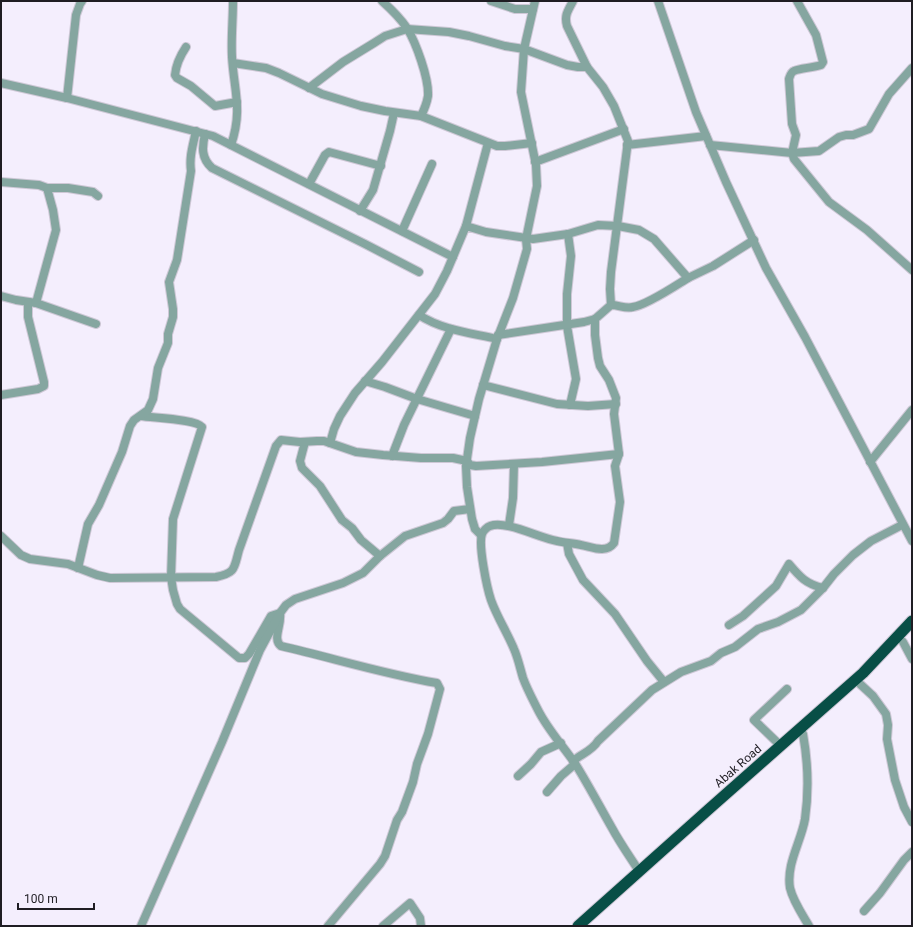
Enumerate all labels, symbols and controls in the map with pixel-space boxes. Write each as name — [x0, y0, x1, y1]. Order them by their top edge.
street label: Abak Road — [712, 742, 764, 790]
scale bar — [18, 885, 94, 911]
text: 100 m — [24, 892, 58, 906]

